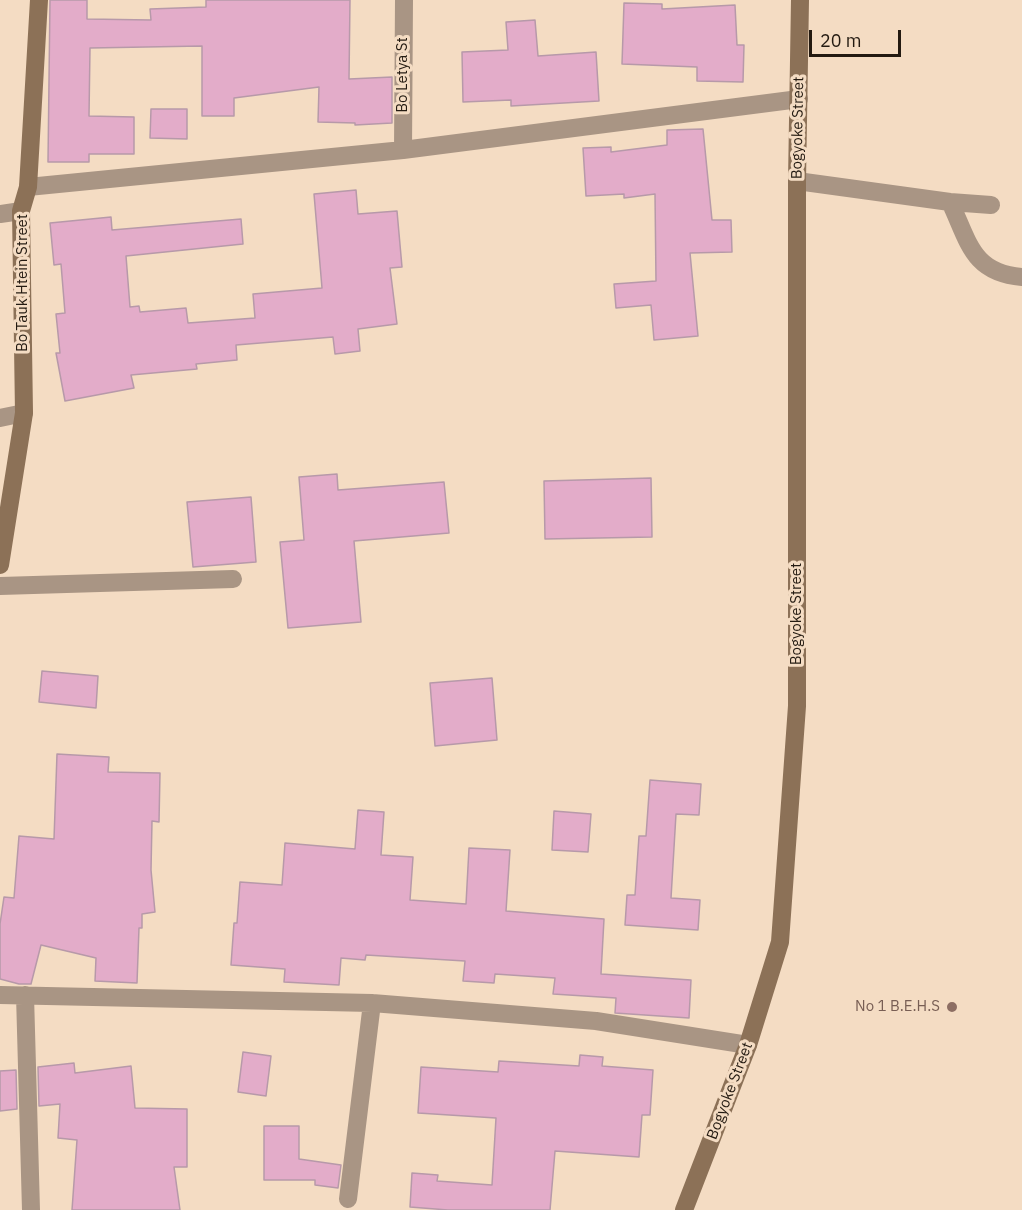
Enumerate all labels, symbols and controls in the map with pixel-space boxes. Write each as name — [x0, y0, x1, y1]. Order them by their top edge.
scale bar — [812, 18, 904, 56]
text: 20 m — [820, 29, 862, 52]
street label: Bo Letya St — [394, 37, 412, 113]
street label: Bogyoke Street — [788, 77, 808, 179]
street label: Bo Tauk Htein Street — [14, 214, 32, 352]
street label: Bogyoke Street — [788, 563, 806, 665]
place label: No 1 B.E.H.S — [855, 998, 940, 1016]
marker: No 1 B.E.H.S — [945, 1000, 959, 1014]
street label: Bogyoke Street — [703, 1040, 757, 1142]

